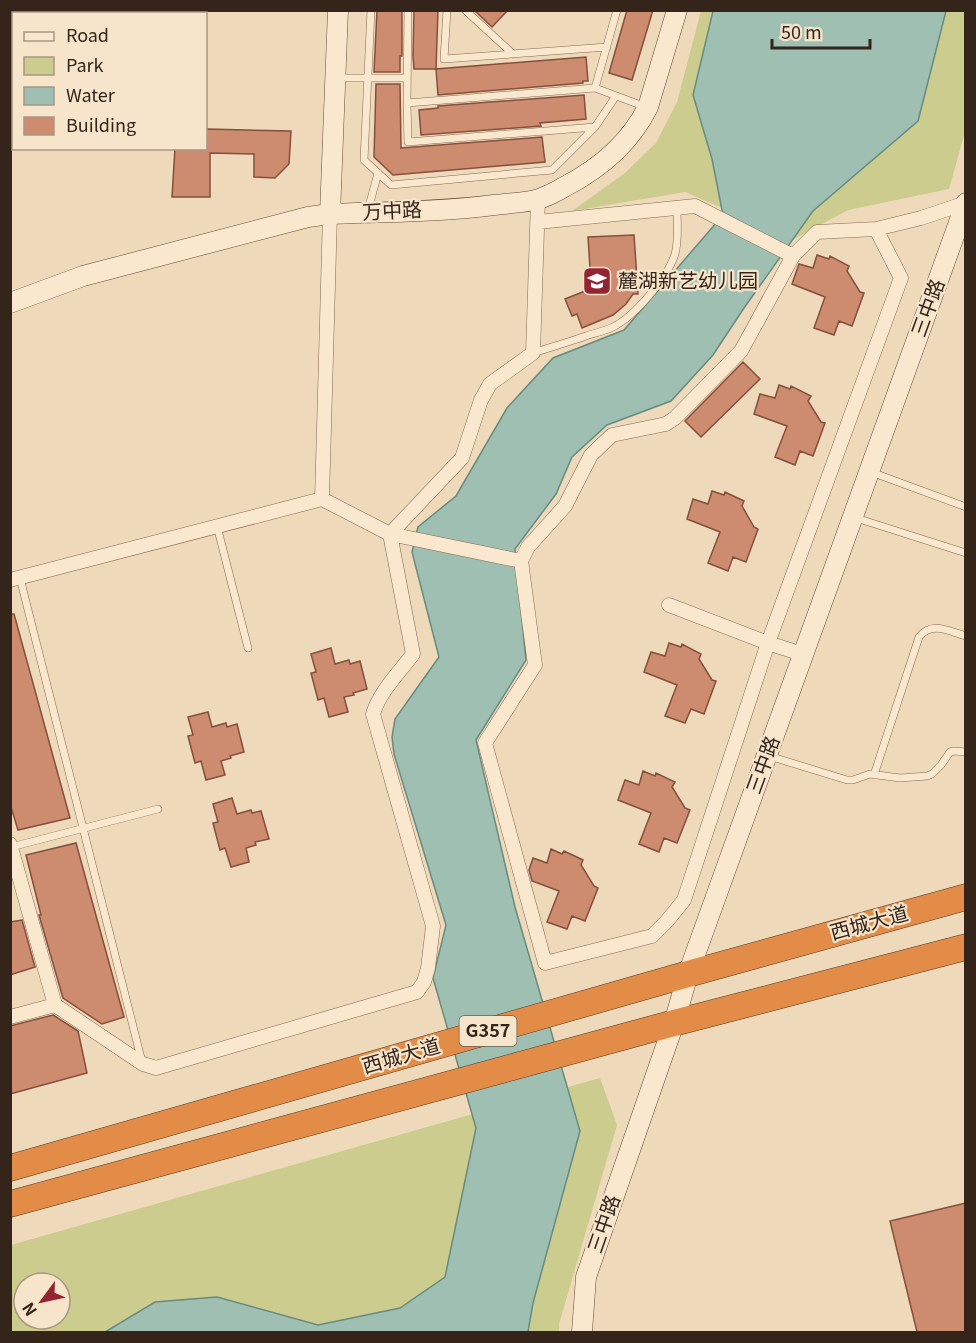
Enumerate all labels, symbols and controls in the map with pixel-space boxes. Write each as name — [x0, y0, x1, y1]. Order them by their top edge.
legend — [12, 12, 207, 150]
scale bar — [772, 12, 870, 50]
text: 50 m — [781, 18, 822, 44]
text: Road — [66, 21, 109, 47]
text: Park — [66, 51, 104, 77]
text: Water — [66, 81, 116, 107]
text: Building — [66, 111, 136, 137]
street label: 万中路 — [361, 193, 423, 226]
school or university icon: 麓湖新艺幼儿园 — [581, 265, 613, 297]
place label: 麓湖新艺幼儿园 — [618, 265, 758, 294]
street label: 三中路 — [903, 274, 950, 341]
street label: 三中路 — [738, 731, 785, 798]
street label: 西城大道 — [826, 897, 911, 946]
road number: G357 — [460, 1016, 516, 1046]
street label: 西城大道 — [358, 1030, 443, 1080]
street label: 三中路 — [579, 1190, 626, 1257]
north arrow — [12, 1271, 72, 1331]
text: N — [15, 1298, 42, 1321]

